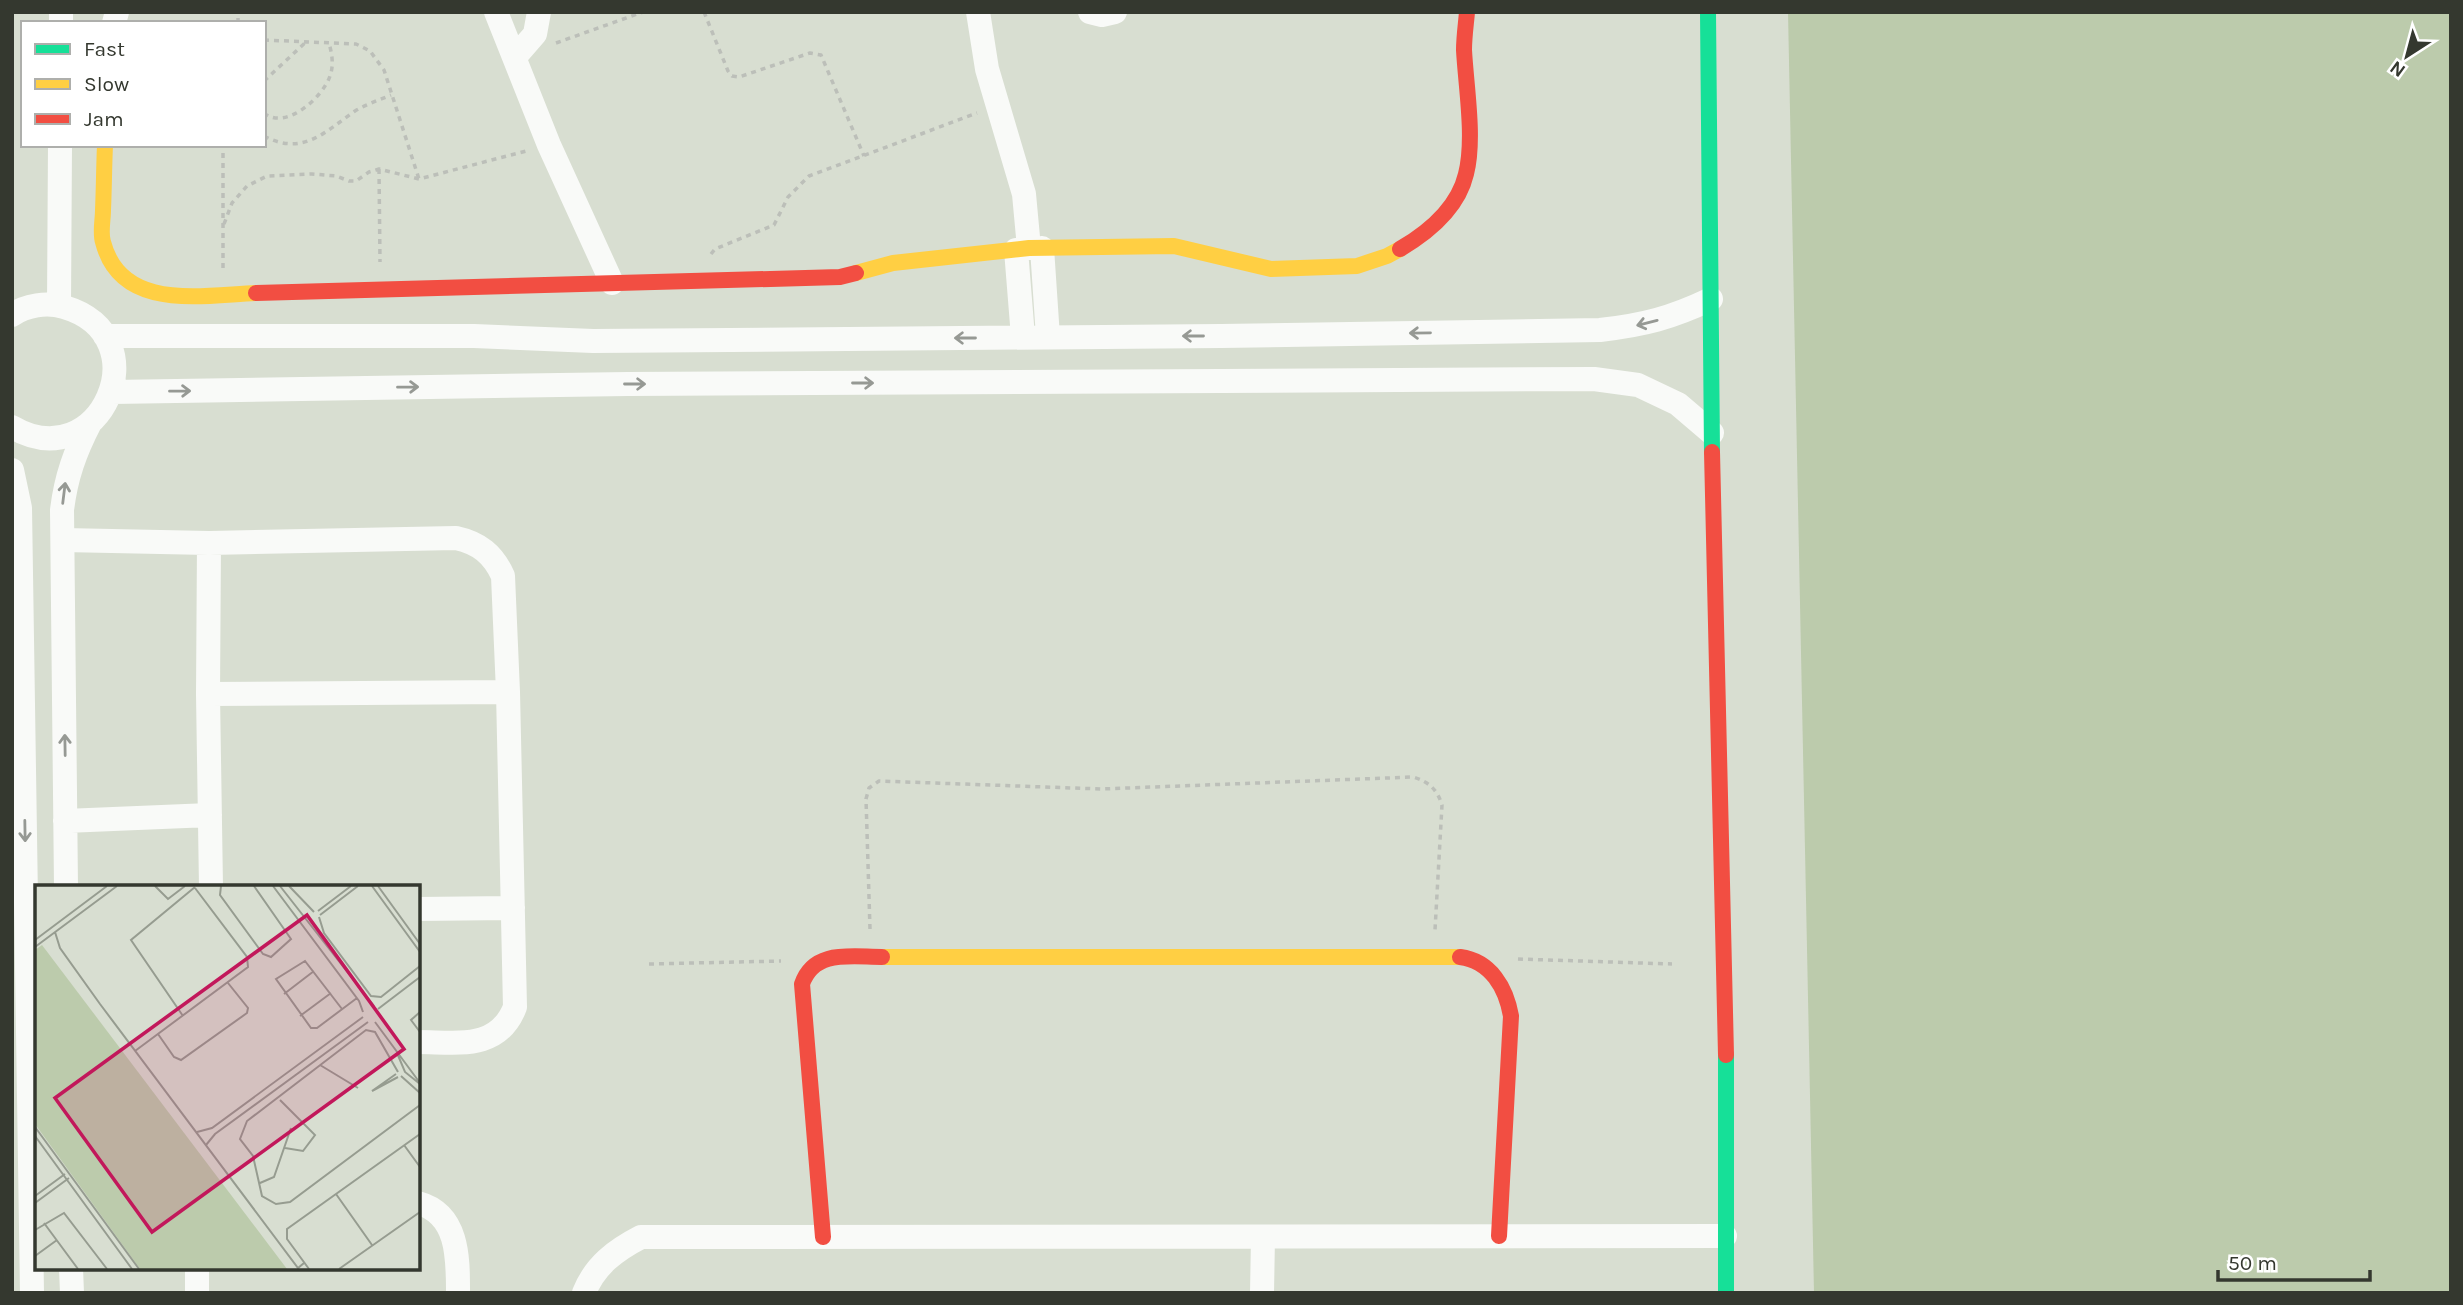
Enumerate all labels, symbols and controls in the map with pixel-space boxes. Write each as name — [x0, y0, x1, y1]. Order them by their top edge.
legend — [21, 21, 266, 147]
north arrow — [2372, 21, 2442, 91]
text: Fast — [84, 37, 125, 61]
text: N — [2386, 56, 2410, 82]
text: Slow — [84, 72, 129, 96]
text: Jam — [84, 107, 124, 131]
one-way arrow — [1636, 317, 1659, 330]
one-way arrow — [1409, 326, 1432, 340]
one-way arrow — [1182, 329, 1205, 343]
one-way arrow — [954, 331, 977, 345]
one-way arrow — [851, 376, 874, 390]
one-way arrow — [623, 377, 646, 391]
one-way arrow — [396, 380, 419, 394]
one-way arrow — [169, 384, 192, 397]
one-way arrow — [57, 482, 70, 505]
one-way arrow — [58, 734, 71, 757]
one-way arrow — [18, 820, 32, 843]
inset map — [35, 885, 420, 1270]
scale bar — [2218, 1238, 2370, 1282]
text: 50 m — [2228, 1251, 2277, 1275]

